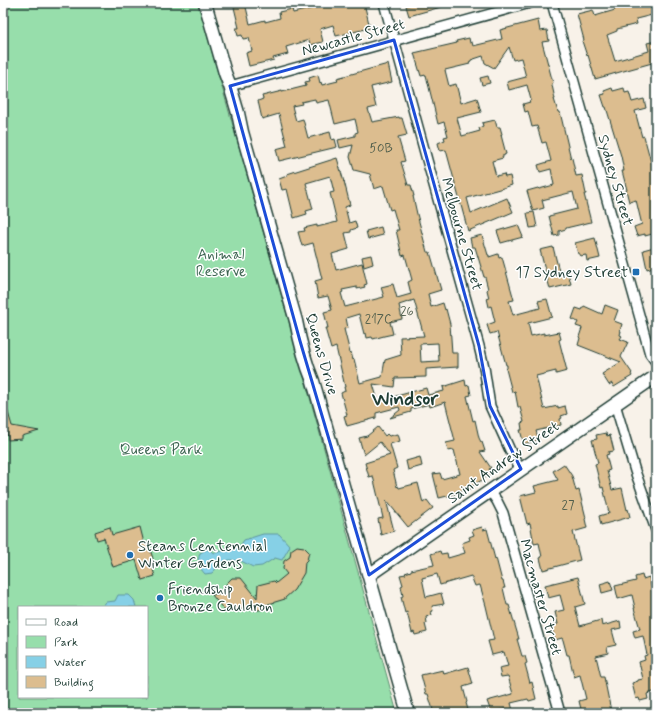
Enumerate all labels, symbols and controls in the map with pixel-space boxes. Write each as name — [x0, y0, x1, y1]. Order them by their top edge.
street label: Newcastle Street — [300, 15, 407, 61]
street label: Sydney Street — [592, 132, 638, 228]
house number: 50B — [369, 140, 393, 157]
street label: Melbourne Street — [435, 175, 487, 293]
park label: Animal Reserve — [196, 245, 246, 282]
place label: 17 Sydney Street — [516, 263, 628, 283]
marker: 17 Sydney Street — [631, 267, 641, 277]
house number: 26 — [400, 303, 414, 320]
street label: Queens Drive — [300, 311, 342, 398]
house number: 217C — [365, 311, 393, 328]
district label: Windsor — [371, 387, 439, 412]
street label: Saint Andrew Street — [444, 417, 564, 509]
park label: Queens Park — [120, 440, 203, 460]
house number: 27 — [562, 497, 575, 514]
place label: Steans Centennial Winter Gardens — [138, 537, 267, 574]
street label: Macmaster Street — [514, 537, 566, 658]
marker: Steans Centennial Winter Gardens — [125, 550, 135, 560]
place label: Friendship Bronze Cauldron — [168, 580, 273, 617]
marker: Friendship Bronze Cauldron — [155, 593, 165, 603]
legend — [18, 606, 148, 698]
text: Road — [54, 615, 78, 631]
text: Park — [54, 635, 78, 651]
text: Water — [54, 655, 86, 671]
text: Building — [54, 675, 94, 692]

